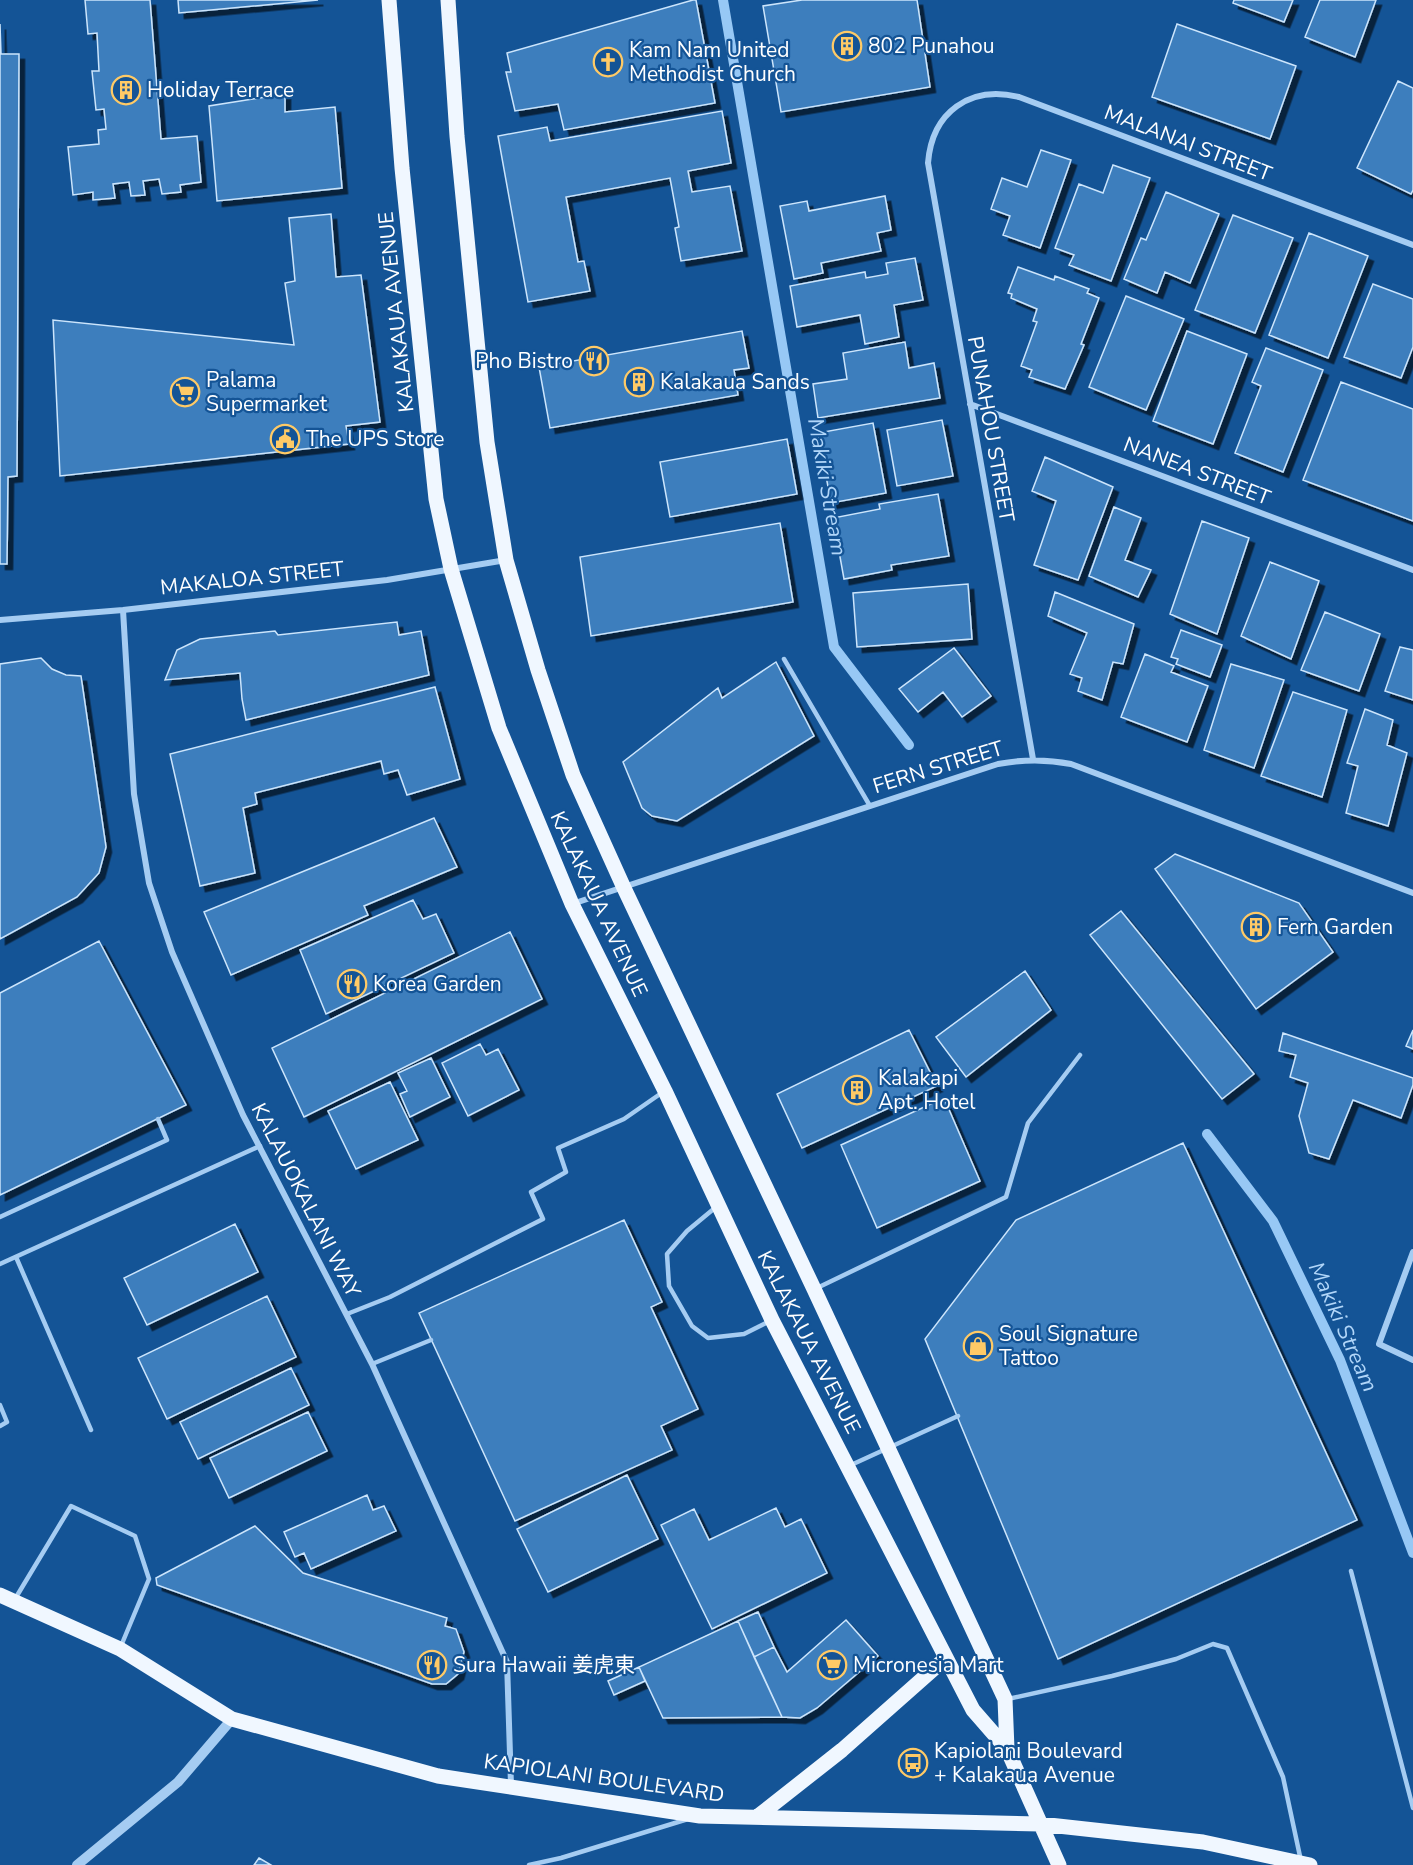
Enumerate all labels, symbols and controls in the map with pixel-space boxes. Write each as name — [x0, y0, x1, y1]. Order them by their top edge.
building icon: 802 Punahou — [831, 30, 863, 62]
place label: 802 Punahou — [868, 32, 995, 60]
place label: Kam Nam United Methodist Church — [629, 36, 796, 88]
church icon: Kam Nam United Methodist Church — [592, 46, 624, 78]
building icon: Holiday Terrace — [110, 74, 142, 106]
place label: Holiday Terrace — [147, 76, 294, 104]
street label: MALANAI STREET — [1100, 98, 1276, 188]
street label: KALAKAUA AVENUE — [372, 210, 420, 414]
street label: PUNAHOU STREET — [961, 334, 1021, 525]
restaurant icon: Pho Bistro — [578, 345, 610, 377]
place label: Pho Bistro — [475, 347, 573, 375]
place label: Palama Supermarket — [206, 366, 328, 418]
building icon: Kalakaua Sands — [623, 366, 655, 398]
place label: Kalakaua Sands — [660, 368, 810, 396]
supermarket icon: Palama Supermarket — [169, 376, 201, 408]
water label: Makiki Stream — [800, 416, 854, 558]
public building icon: The UPS Store — [269, 423, 301, 455]
place label: The UPS Store — [306, 425, 444, 453]
street label: NANEA STREET — [1120, 430, 1275, 512]
street label: MAKALOA STREET — [159, 554, 346, 602]
street label: FERN STREET — [869, 734, 1007, 800]
street label: KALAKAUA AVENUE — [544, 807, 654, 1001]
building icon: Fern Garden — [1240, 911, 1272, 943]
place label: Fern Garden — [1277, 913, 1393, 941]
restaurant icon: Korea Garden — [336, 968, 368, 1000]
place label: Korea Garden — [373, 970, 502, 998]
place label: Kalakapi Apt. Hotel — [878, 1064, 976, 1116]
building icon: Kalakapi Apt. Hotel — [841, 1074, 873, 1106]
street label: KALAUOKALANI WAY — [245, 1098, 367, 1302]
street label: KALAKAUA AVENUE — [751, 1246, 867, 1438]
water label: Makiki Stream — [1301, 1257, 1385, 1397]
place label: Soul Signature Tattoo — [999, 1320, 1138, 1372]
shop icon: Soul Signature Tattoo — [962, 1330, 994, 1362]
restaurant icon: Sura Hawaii 姜虎東 — [416, 1649, 448, 1681]
supermarket icon: Micronesia Mart — [816, 1649, 848, 1681]
place label: Sura Hawaii 姜虎東 — [453, 1651, 635, 1679]
place label: Micronesia Mart — [853, 1651, 1004, 1679]
place label: Kapiolani Boulevard + Kalakaua Avenue — [934, 1737, 1123, 1789]
street label: KAPIOLANI BOULEVARD — [482, 1747, 726, 1809]
bus stop icon: Kapiolani Boulevard + Kalakaua Avenue — [897, 1747, 929, 1779]

